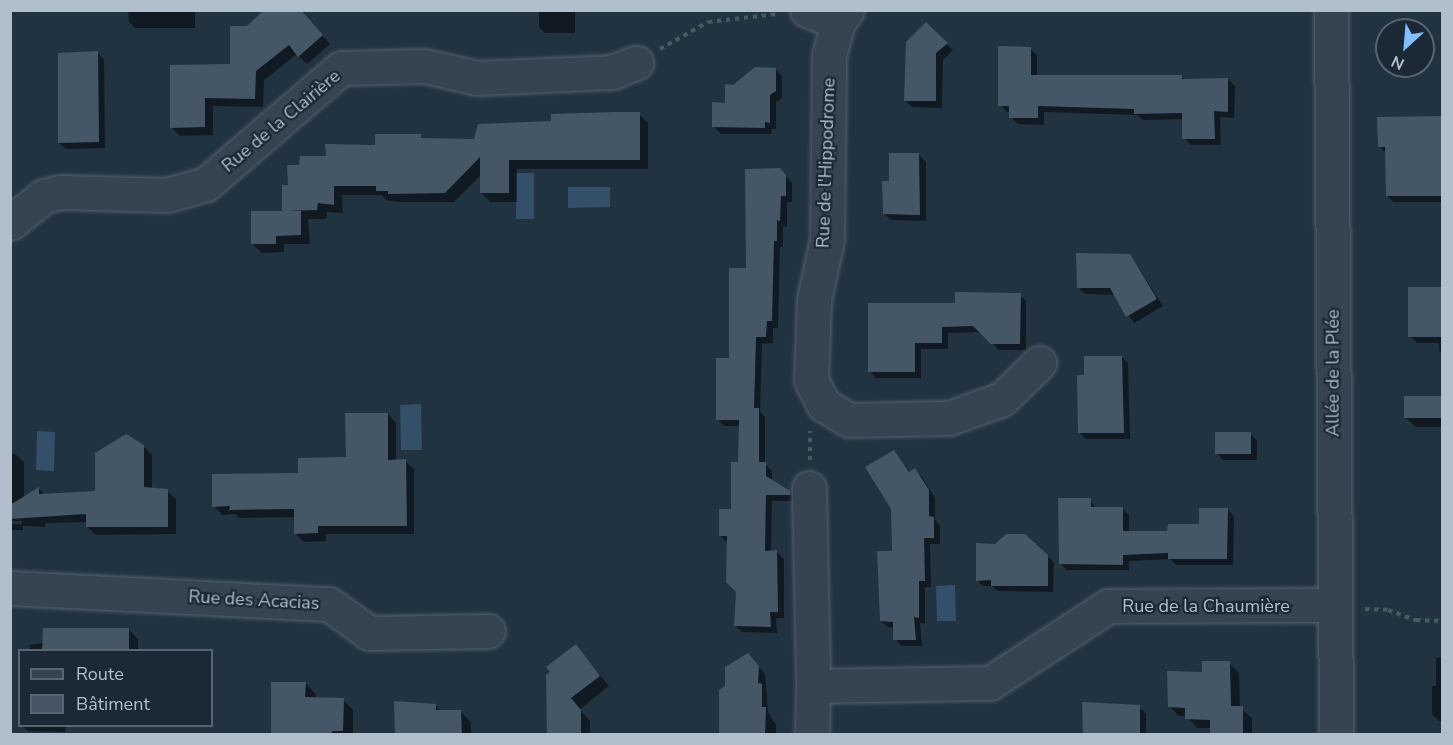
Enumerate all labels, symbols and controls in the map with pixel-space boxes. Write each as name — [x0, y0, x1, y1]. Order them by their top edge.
north arrow — [1375, 18, 1435, 78]
text: N — [1388, 50, 1408, 75]
street label: Rue de la Clairière — [217, 65, 345, 177]
street label: Rue de l'Hippodrome — [812, 77, 840, 249]
street label: Allée de la Plée — [1322, 309, 1344, 437]
street label: Rue des Acacias — [188, 586, 320, 614]
street label: Rue de la Chaumière — [1122, 595, 1290, 617]
legend — [18, 649, 213, 727]
text: Route — [76, 662, 124, 686]
text: Bâtiment — [76, 692, 150, 716]

